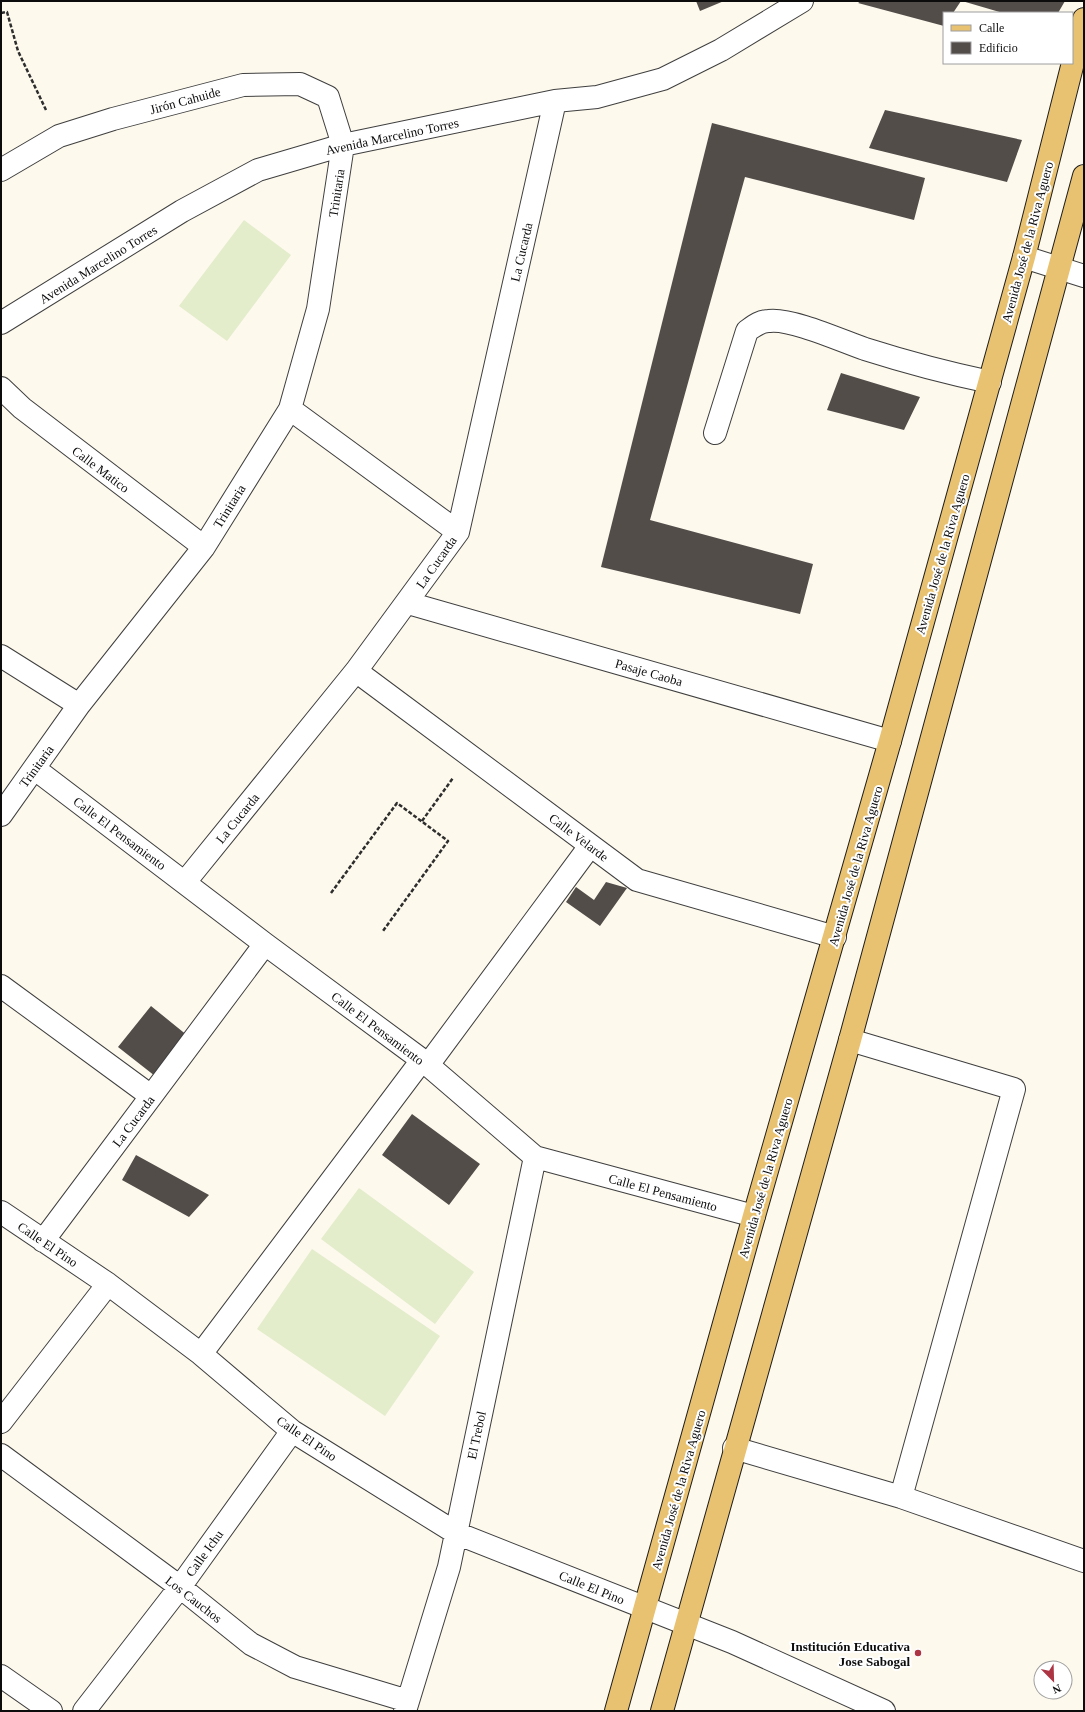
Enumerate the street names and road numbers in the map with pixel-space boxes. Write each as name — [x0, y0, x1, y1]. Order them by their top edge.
street label: Jirón Cahuide — [148, 84, 222, 117]
street label: Avenida Marcelino Torres — [324, 115, 460, 158]
street label: Avenida José de la Riva Aguero — [999, 160, 1056, 324]
street label: Trinitaria — [325, 168, 348, 218]
street label: La Cucarda — [507, 221, 536, 283]
street label: Avenida Marcelino Torres — [37, 222, 160, 307]
street label: Calle Matico — [69, 443, 132, 496]
street label: Avenida José de la Riva Aguero — [912, 472, 973, 636]
street label: Trinitaria — [210, 481, 249, 531]
street label: La Cucarda — [413, 533, 460, 591]
street label: Pasaje Caoba — [613, 656, 685, 689]
street label: Trinitaria — [16, 742, 57, 790]
street label: Avenida José de la Riva Aguero — [825, 784, 886, 948]
street label: La Cucarda — [213, 790, 262, 846]
street label: Calle El Pensamiento — [70, 794, 169, 873]
street label: Calle Velarde — [546, 810, 611, 865]
street label: Calle El Pensamiento — [328, 989, 427, 1068]
street label: La Cucarda — [109, 1093, 158, 1150]
street label: Avenida José de la Riva Aguero — [735, 1096, 796, 1260]
street label: Calle El Pensamiento — [607, 1171, 719, 1214]
street label: Calle El Pino — [15, 1219, 81, 1270]
street label: Avenida José de la Riva Aguero — [648, 1408, 709, 1572]
street label: El Trebol — [464, 1409, 489, 1461]
street label: Calle El Pino — [274, 1413, 340, 1464]
street label: Calle Ichu — [183, 1527, 227, 1579]
street label: Calle El Pino — [557, 1568, 627, 1607]
street label: Los Cauchos — [162, 1573, 225, 1626]

